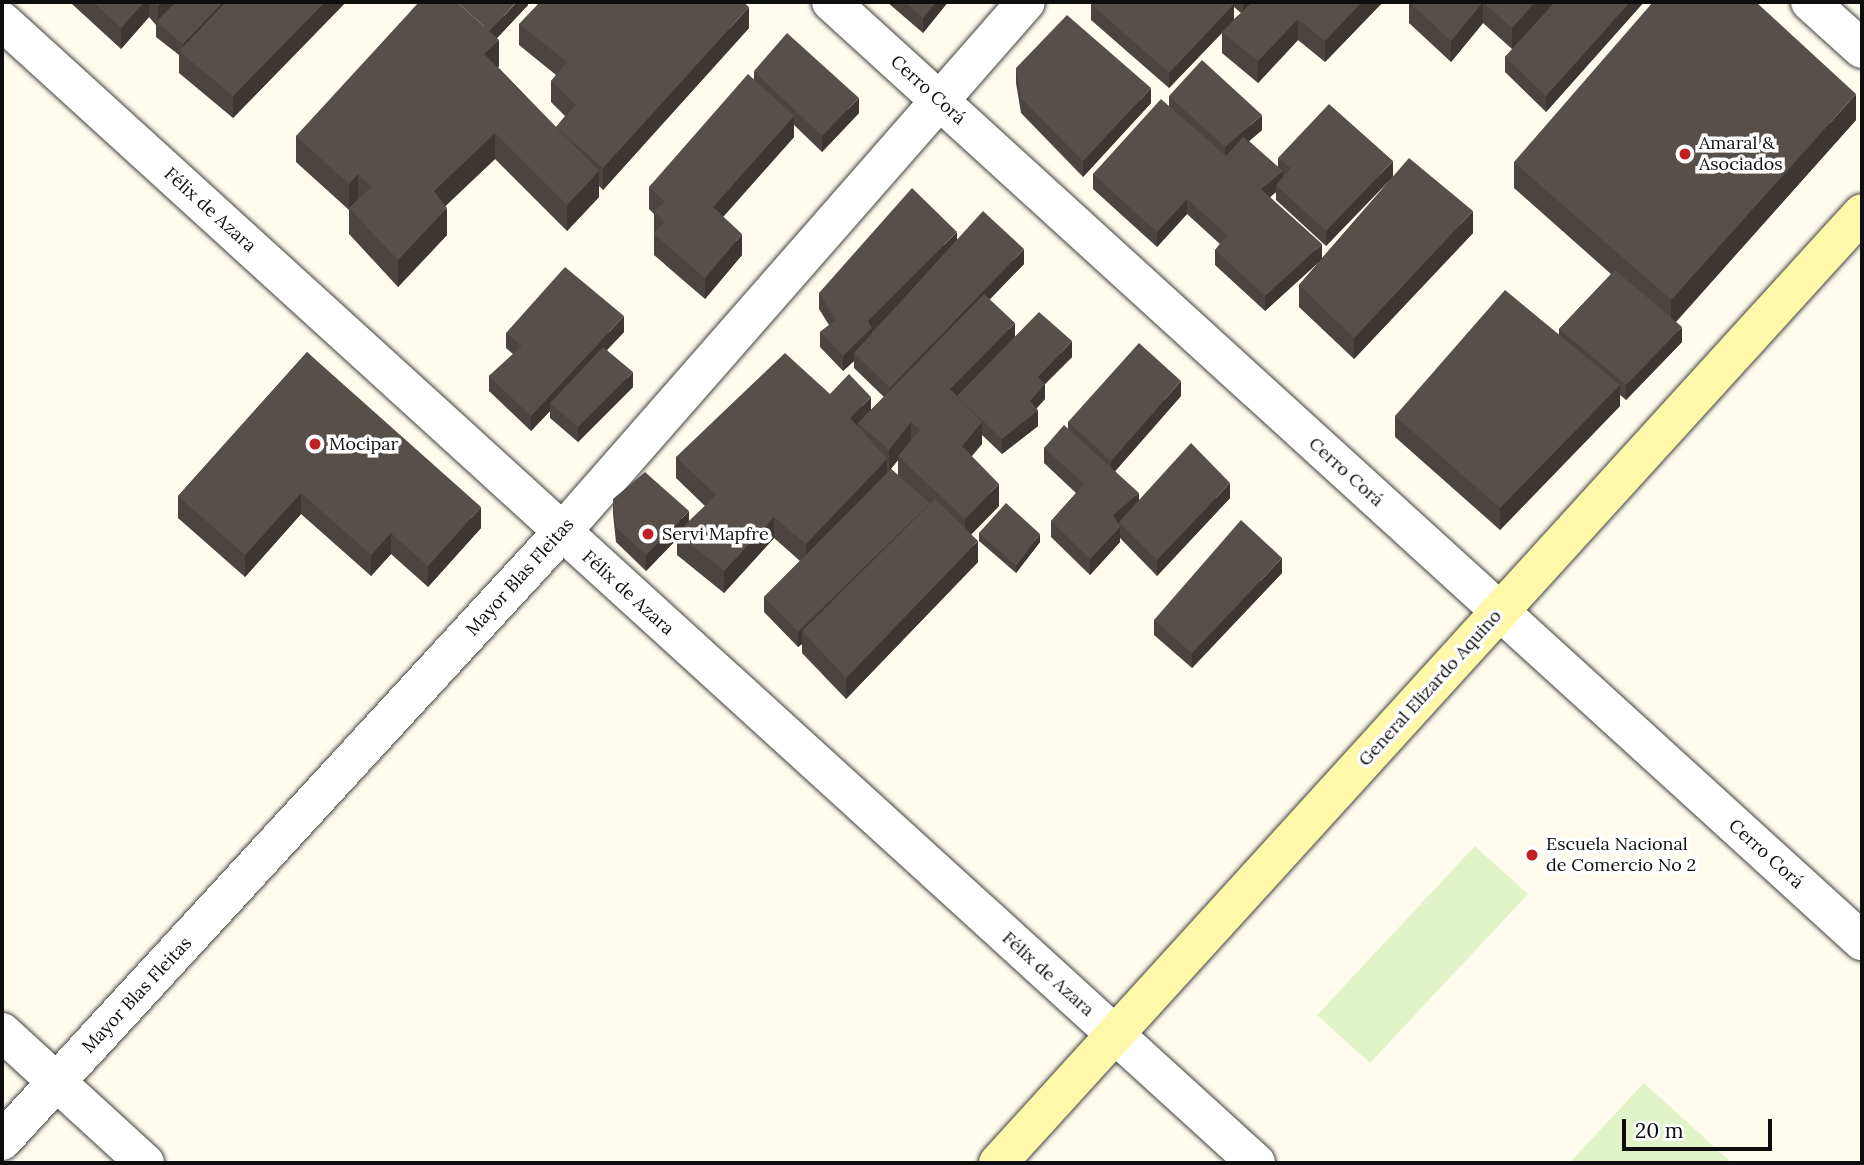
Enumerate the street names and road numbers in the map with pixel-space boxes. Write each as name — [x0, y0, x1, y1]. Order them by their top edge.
street label: Cerro Corá — [886, 51, 970, 129]
street label: Félix de Azara — [160, 163, 260, 257]
street label: Cerro Corá — [1304, 433, 1388, 511]
street label: Mayor Blas Fleitas — [462, 514, 578, 640]
street label: Félix de Azara — [578, 546, 678, 640]
street label: General Elizardo Aquino — [1354, 605, 1506, 771]
street label: Cerro Corá — [1724, 815, 1808, 893]
street label: Félix de Azara — [998, 927, 1098, 1021]
street label: Mayor Blas Fleitas — [78, 933, 196, 1057]

